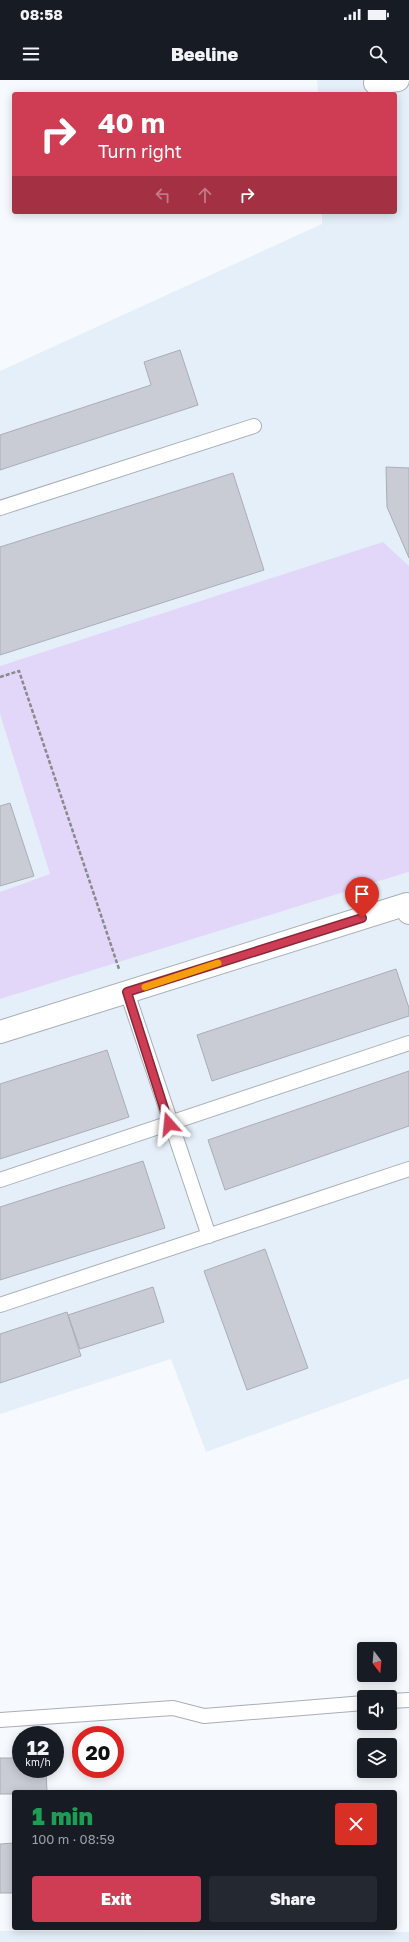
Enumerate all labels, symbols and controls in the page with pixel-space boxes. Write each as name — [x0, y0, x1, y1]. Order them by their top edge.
text: 08:58 — [20, 5, 63, 23]
icon: menu — [20, 43, 42, 65]
text: Beeline — [171, 43, 238, 65]
icon: search — [367, 43, 389, 65]
text: 40 m — [98, 106, 165, 139]
icon: right — [32, 108, 84, 160]
text: Turn right — [98, 140, 182, 162]
icon: left — [152, 184, 174, 206]
icon: ahead — [194, 184, 216, 206]
icon: right — [236, 184, 258, 206]
pin — [345, 877, 379, 918]
icon: arrive — [351, 883, 373, 905]
position arrow — [148, 1103, 190, 1145]
north arrow — [357, 1642, 397, 1682]
map controls — [357, 1642, 397, 1778]
button: sound — [357, 1690, 397, 1730]
speed limit sign: 20 — [72, 1726, 124, 1778]
text: 12 — [27, 1735, 49, 1759]
button: layers — [357, 1738, 397, 1778]
text: km/h — [25, 1756, 51, 1768]
text: 1 min — [32, 1801, 93, 1830]
button: close — [335, 1803, 377, 1845]
text: 100 m · 08:59 — [32, 1831, 115, 1847]
button: Exit — [32, 1876, 201, 1922]
button: Share — [209, 1876, 377, 1922]

